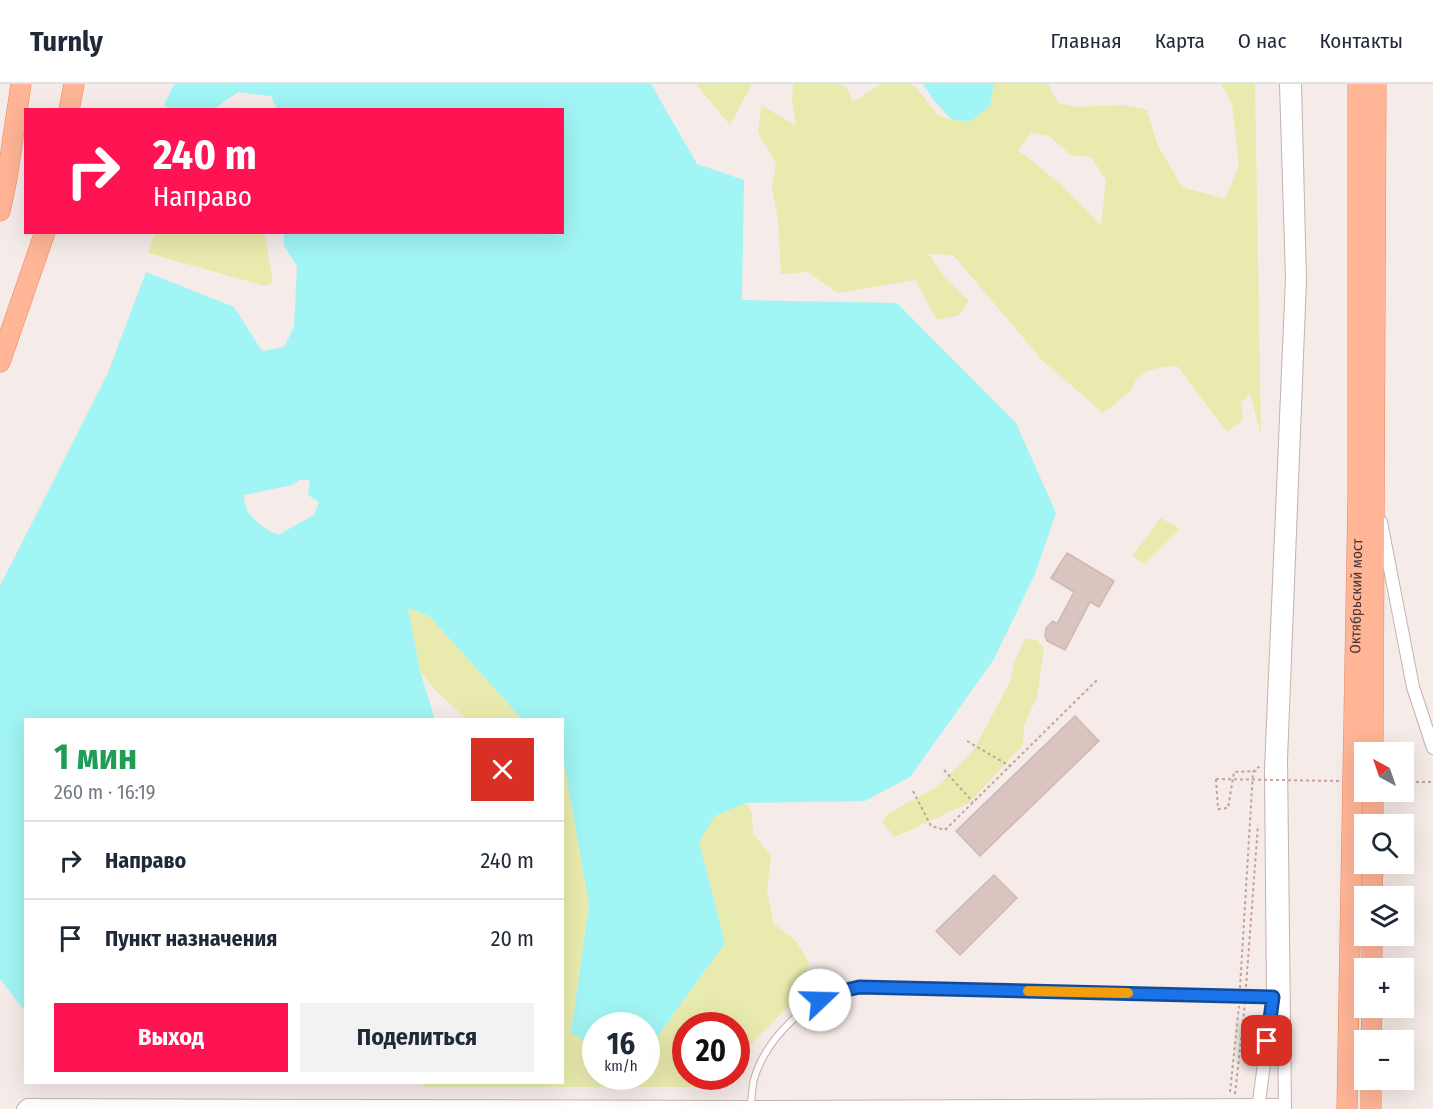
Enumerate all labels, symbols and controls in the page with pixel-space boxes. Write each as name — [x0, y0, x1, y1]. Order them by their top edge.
text: Turnly — [30, 25, 103, 58]
text: Главная — [1051, 28, 1122, 54]
text: Карта — [1155, 28, 1205, 54]
text: О нас — [1238, 28, 1286, 54]
text: Контакты — [1319, 28, 1403, 54]
text: 240 m — [153, 130, 257, 180]
icon: right — [54, 132, 132, 210]
text: Направо — [153, 181, 252, 213]
street label: Октябрьский мост — [1346, 537, 1366, 654]
text: 1 мин — [54, 735, 137, 779]
button: close — [471, 738, 534, 801]
north arrow — [1354, 742, 1414, 802]
map controls — [1354, 742, 1414, 1090]
text: 260 m · 16:19 — [54, 780, 156, 804]
button: search — [1354, 814, 1414, 874]
icon: right — [54, 844, 87, 877]
text: Направо — [105, 847, 186, 874]
text: 240 m — [481, 847, 534, 874]
button: layers — [1354, 886, 1414, 946]
icon: arrive — [54, 922, 87, 955]
text: Пункт назначения — [105, 925, 277, 952]
text: 20 m — [491, 925, 534, 952]
button: + — [1354, 958, 1414, 1018]
position arrow — [788, 968, 852, 1032]
button: Выход — [54, 1003, 288, 1072]
button: Поделиться — [300, 1003, 534, 1072]
speed limit sign: 20 — [672, 1012, 750, 1090]
pin — [1241, 1015, 1292, 1066]
icon: arrive — [1250, 1024, 1283, 1057]
text: 16 — [607, 1026, 635, 1062]
button: − — [1354, 1030, 1414, 1090]
text: km/h — [604, 1057, 638, 1075]

